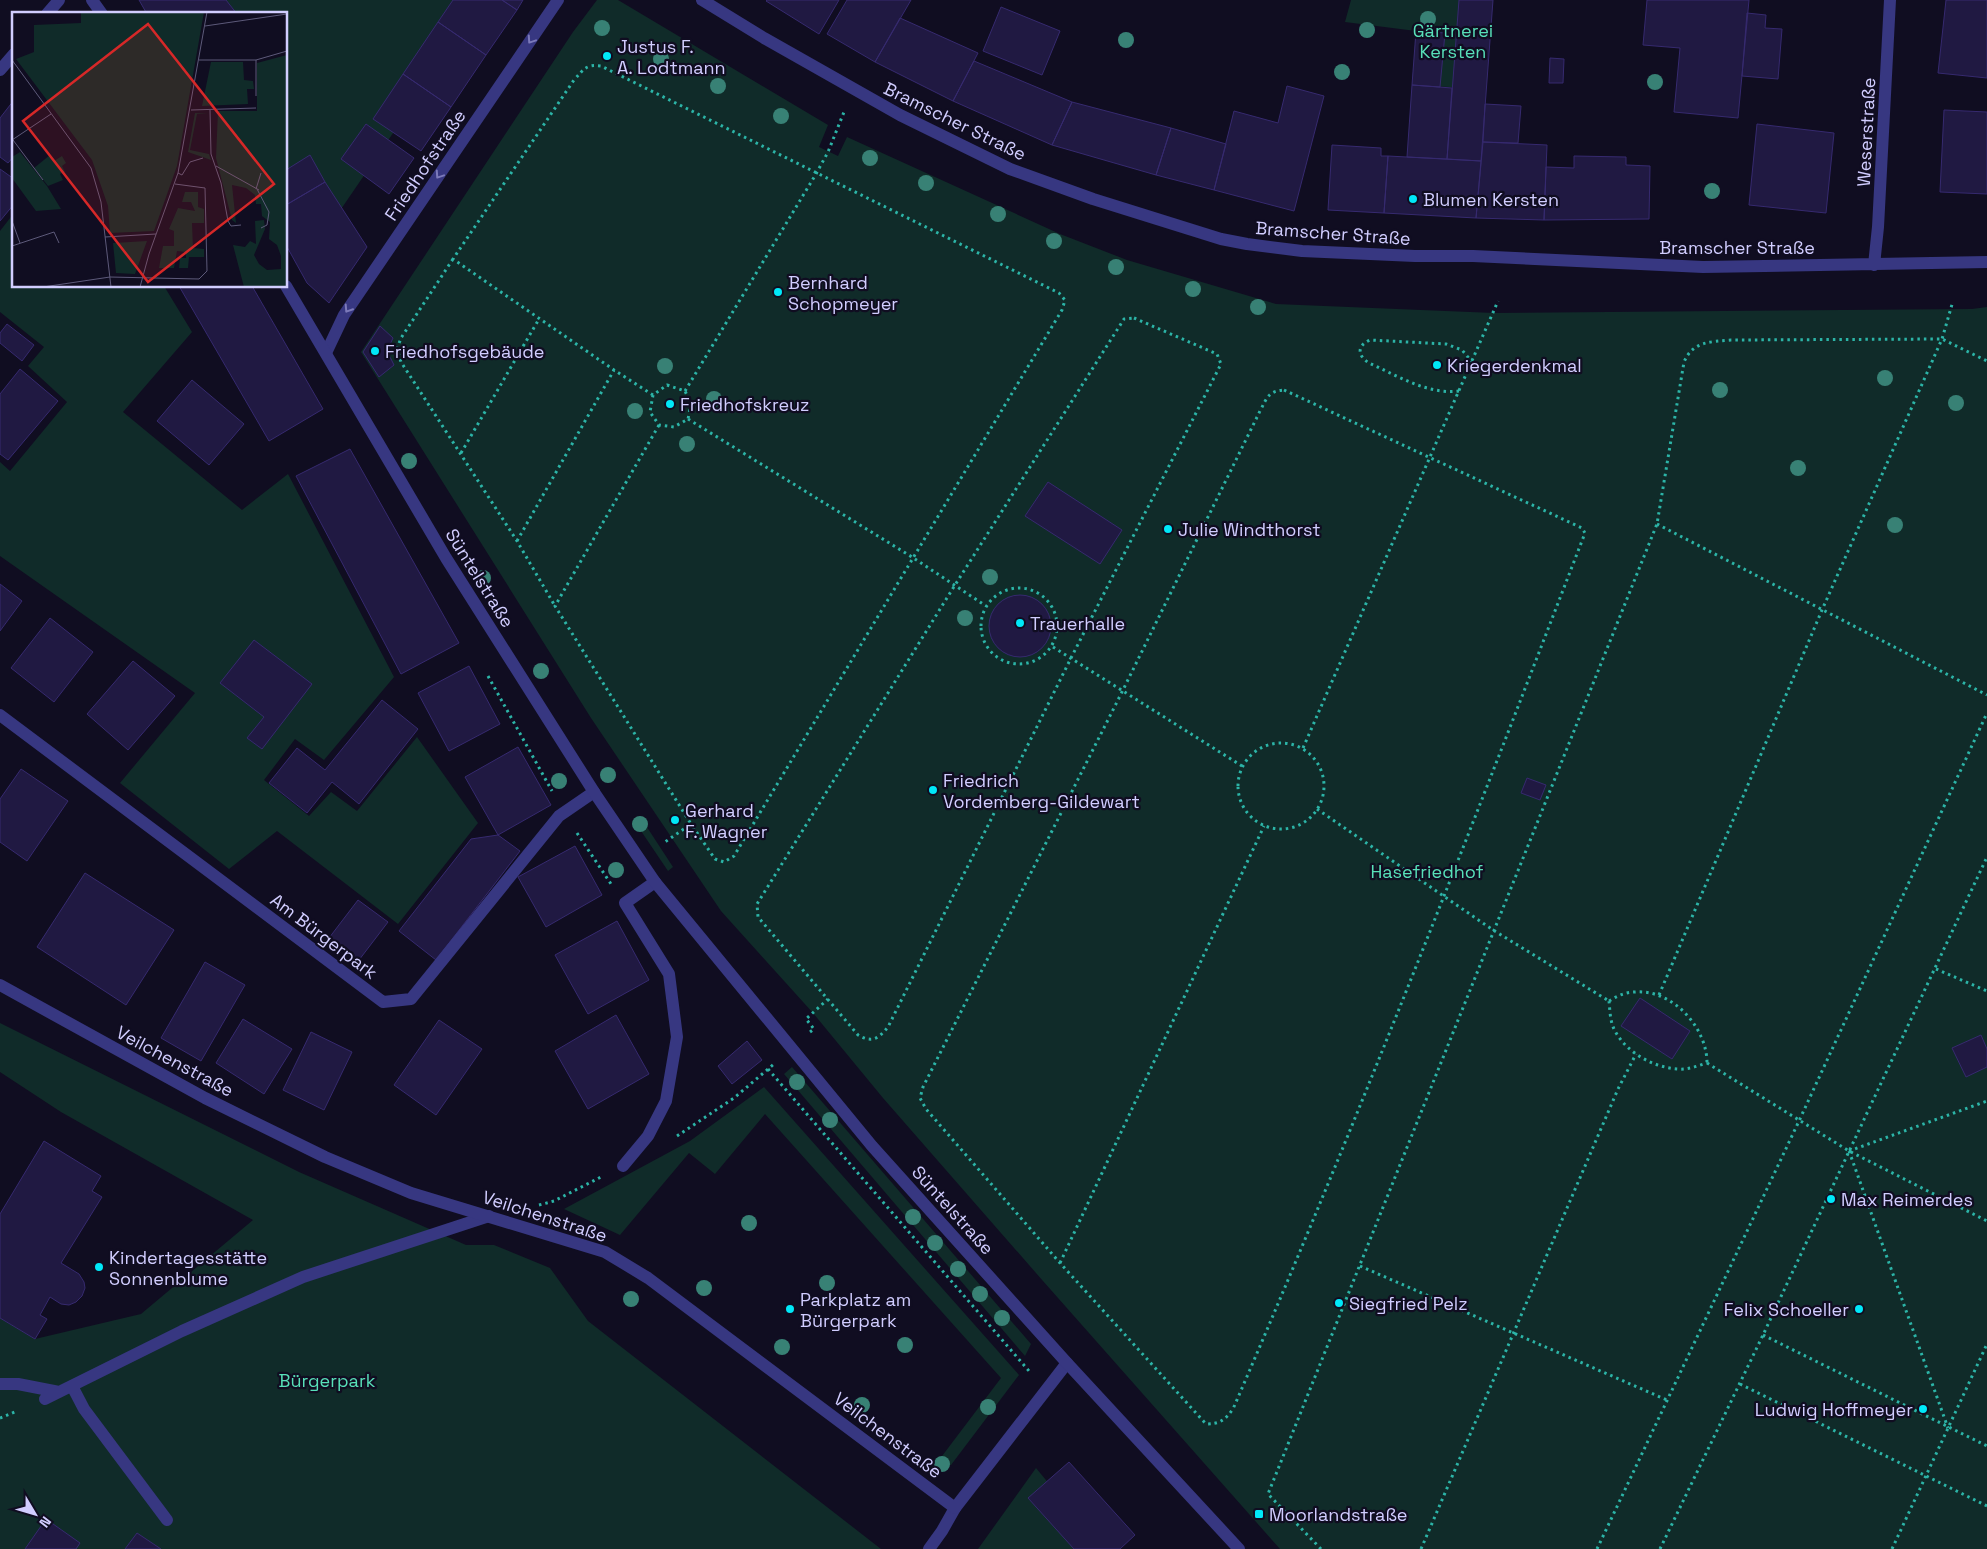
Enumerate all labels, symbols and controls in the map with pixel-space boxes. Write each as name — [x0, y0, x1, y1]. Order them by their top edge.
inset map — [12, 12, 288, 288]
park label: Gärtnerei Kersten — [1413, 19, 1493, 63]
one-way arrow — [528, 35, 537, 44]
place label: Justus F. A. Lodtmann — [617, 35, 726, 79]
marker: Justus F. A. Lodtmann — [601, 50, 613, 62]
street label: Bramscher Straße — [880, 77, 1030, 165]
street label: Weserstraße — [1852, 77, 1880, 187]
street label: Friedhofstraße — [379, 105, 471, 225]
one-way arrow — [436, 170, 446, 179]
place label: Blumen Kersten — [1423, 188, 1559, 211]
marker: Blumen Kersten — [1407, 193, 1419, 205]
street label: Bramscher Straße — [1255, 216, 1411, 250]
street label: Bramscher Straße — [1659, 236, 1815, 259]
place label: Bernhard Schopmeyer — [788, 271, 898, 315]
marker: Bernhard Schopmeyer — [772, 286, 784, 298]
one-way arrow — [345, 304, 354, 313]
place label: Friedhofsgebäude — [385, 340, 544, 363]
marker: Friedhofsgebäude — [369, 345, 381, 357]
place label: Kriegerdenkmal — [1447, 354, 1582, 377]
marker: Kriegerdenkmal — [1431, 359, 1443, 371]
place label: Friedhofskreuz — [680, 393, 809, 416]
marker: Friedhofskreuz — [664, 398, 676, 410]
place label: Julie Windthorst — [1178, 518, 1321, 541]
marker: Julie Windthorst — [1162, 523, 1174, 535]
street label: Süntelstraße — [441, 524, 519, 632]
place label: Trauerhalle — [1030, 612, 1125, 635]
marker: Trauerhalle — [1014, 617, 1026, 629]
place label: Friedrich Vordemberg-Gildewart — [943, 769, 1140, 813]
marker: Friedrich Vordemberg-Gildewart — [927, 784, 939, 796]
place label: Gerhard F. Wagner — [685, 799, 768, 843]
marker: Gerhard F. Wagner — [669, 814, 681, 826]
park label: Hasefriedhof — [1370, 860, 1484, 883]
street label: Am Bürgerpark — [266, 888, 382, 984]
street label: Veilchenstraße — [112, 1020, 238, 1102]
street label: Süntelstraße — [907, 1161, 999, 1259]
street label: Veilchenstraße — [480, 1185, 610, 1247]
place label: Max Reimerdes — [1841, 1188, 1973, 1211]
marker: Max Reimerdes — [1825, 1193, 1837, 1205]
place label: Kindertagesstätte Sonnenblume — [109, 1246, 267, 1290]
marker: Kindertagesstätte Sonnenblume — [93, 1261, 105, 1273]
place label: Parkplatz am Bürgerpark — [800, 1288, 911, 1332]
place label: Siegfried Pelz — [1349, 1292, 1468, 1315]
marker: Siegfried Pelz — [1333, 1297, 1345, 1309]
place label: Felix Schoeller — [1724, 1298, 1849, 1321]
marker: Parkplatz am Bürgerpark — [784, 1303, 796, 1315]
marker: Felix Schoeller — [1853, 1303, 1865, 1315]
park label: Bürgerpark — [279, 1369, 376, 1392]
street label: Veilchenstraße — [829, 1387, 947, 1483]
place label: Ludwig Hoffmeyer — [1755, 1398, 1913, 1421]
marker: Ludwig Hoffmeyer — [1917, 1403, 1929, 1415]
north arrow — [10, 1489, 60, 1539]
place label: Moorlandstraße — [1269, 1503, 1407, 1526]
marker: Moorlandstraße — [1253, 1508, 1265, 1520]
text: N — [35, 1513, 55, 1531]

